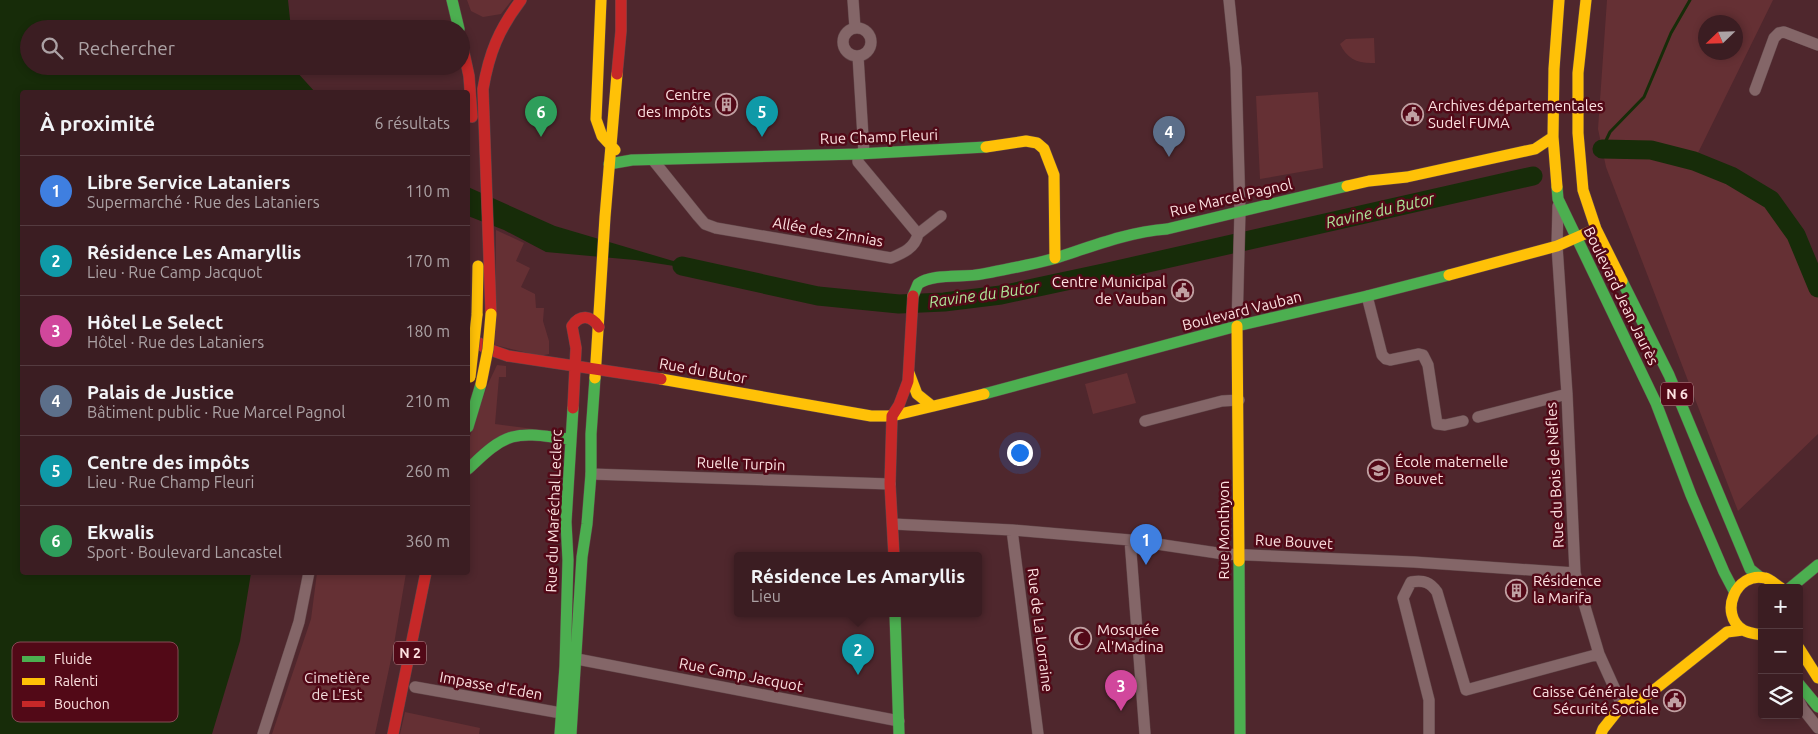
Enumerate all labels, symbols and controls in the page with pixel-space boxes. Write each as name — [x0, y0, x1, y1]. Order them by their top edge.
north arrow — [1698, 15, 1743, 60]
search box — [20, 20, 470, 75]
icon: search — [38, 34, 66, 62]
text: Rechercher — [78, 37, 175, 59]
place label: Centre des Impôts — [637, 86, 711, 120]
building icon: Centre des Impôts — [715, 92, 739, 116]
pin: 6 — [525, 96, 557, 137]
pin: 5 — [746, 96, 778, 137]
place label: Archives départementales Sudel FUMA — [1428, 97, 1604, 131]
public building icon: Archives départementales Sudel FUMA — [1400, 103, 1424, 127]
text: À proximité — [40, 111, 155, 135]
text: 6 résultats — [374, 114, 450, 132]
pin: 4 — [1153, 116, 1185, 157]
street label: Rue Champ Fleuri — [820, 126, 938, 147]
text: Libre Service Lataniers — [87, 171, 290, 193]
street label: Rue Marcel Pagnol — [1168, 175, 1294, 220]
text: 1 — [51, 182, 61, 200]
text: 110 m — [405, 182, 450, 200]
water label: Ravine du Butor — [1324, 189, 1437, 231]
text: Supermarché · Rue des Lataniers — [87, 193, 320, 211]
street label: Allée des Zinnias — [772, 213, 885, 250]
street label: Boulevard Jean Jaurès — [1581, 224, 1662, 368]
text: Résidence Les Amaryllis — [87, 241, 301, 263]
text: 2 — [51, 252, 61, 270]
text: 170 m — [405, 252, 450, 270]
text: Lieu · Rue Camp Jacquot — [87, 263, 262, 281]
place label: Centre Municipal de Vauban — [1052, 273, 1166, 307]
water label: Ravine du Butor — [928, 277, 1041, 311]
public building icon: Centre Municipal de Vauban — [1170, 279, 1194, 303]
street label: Boulevard Vauban — [1180, 287, 1303, 334]
text: Hôtel Le Select — [87, 311, 223, 333]
text: 3 — [51, 322, 61, 340]
text: 180 m — [405, 322, 450, 340]
text: Hôtel · Rue des Lataniers — [87, 333, 264, 351]
street label: Rue du Butor — [658, 354, 749, 387]
text: Palais de Justice — [87, 381, 234, 403]
road number: N 6 — [1661, 382, 1693, 406]
text: 4 — [51, 392, 61, 410]
text: 210 m — [405, 392, 450, 410]
street label: Rue du Bois de Nèfles — [1542, 402, 1567, 548]
text: Bâtiment public · Rue Marcel Pagnol — [87, 403, 345, 421]
street label: Rue du Maréchal Leclerc — [542, 429, 565, 593]
your location — [1007, 440, 1033, 466]
text: Centre des impôts — [87, 451, 250, 473]
street label: Ruelle Turpin — [696, 453, 786, 474]
place label: École maternelle Bouvet — [1395, 453, 1508, 487]
school or university icon: École maternelle Bouvet — [1367, 459, 1391, 483]
text: 5 — [51, 462, 61, 480]
text: 260 m — [405, 462, 450, 480]
text: Lieu · Rue Champ Fleuri — [87, 473, 254, 491]
street label: Rue Monthyon — [1215, 481, 1232, 579]
text: Ekwalis — [87, 521, 154, 543]
pin: 1 — [1130, 524, 1162, 565]
street label: Rue Bouvet — [1255, 531, 1333, 552]
text: 6 — [51, 532, 61, 550]
text: 360 m — [405, 532, 450, 550]
text: Sport · Boulevard Lancastel — [87, 543, 282, 561]
popup — [734, 552, 982, 617]
text: Résidence Les Amaryllis — [751, 565, 965, 587]
street label: Rue de La Lorraine — [1024, 567, 1057, 693]
place label: Résidence la Marifa — [1533, 572, 1602, 606]
building icon: Résidence la Marifa — [1505, 578, 1529, 602]
map controls — [1758, 584, 1803, 719]
button: + — [1758, 584, 1803, 629]
text: Lieu — [751, 587, 781, 605]
place label: Mosquée Al'Madina — [1097, 621, 1164, 655]
mosque icon: Mosquée Al'Madina — [1069, 627, 1093, 651]
button: − — [1758, 629, 1803, 674]
pin: 2 — [842, 634, 874, 675]
road number: N 2 — [394, 641, 426, 664]
legend — [12, 642, 178, 722]
text: Fluide — [54, 651, 92, 667]
street label: Rue Camp Jacquot — [678, 654, 805, 695]
street label: Impasse d'Eden — [438, 668, 544, 703]
park label: Cimetière de L'Est — [304, 669, 370, 703]
pin: 3 — [1105, 670, 1137, 711]
text: Ralenti — [54, 673, 98, 689]
button: layers — [1758, 674, 1803, 719]
place label: Caisse Générale de Sécurité Sociale — [1533, 683, 1659, 717]
public building icon: Caisse Générale de Sécurité Sociale — [1663, 689, 1687, 713]
text: Bouchon — [54, 696, 110, 712]

